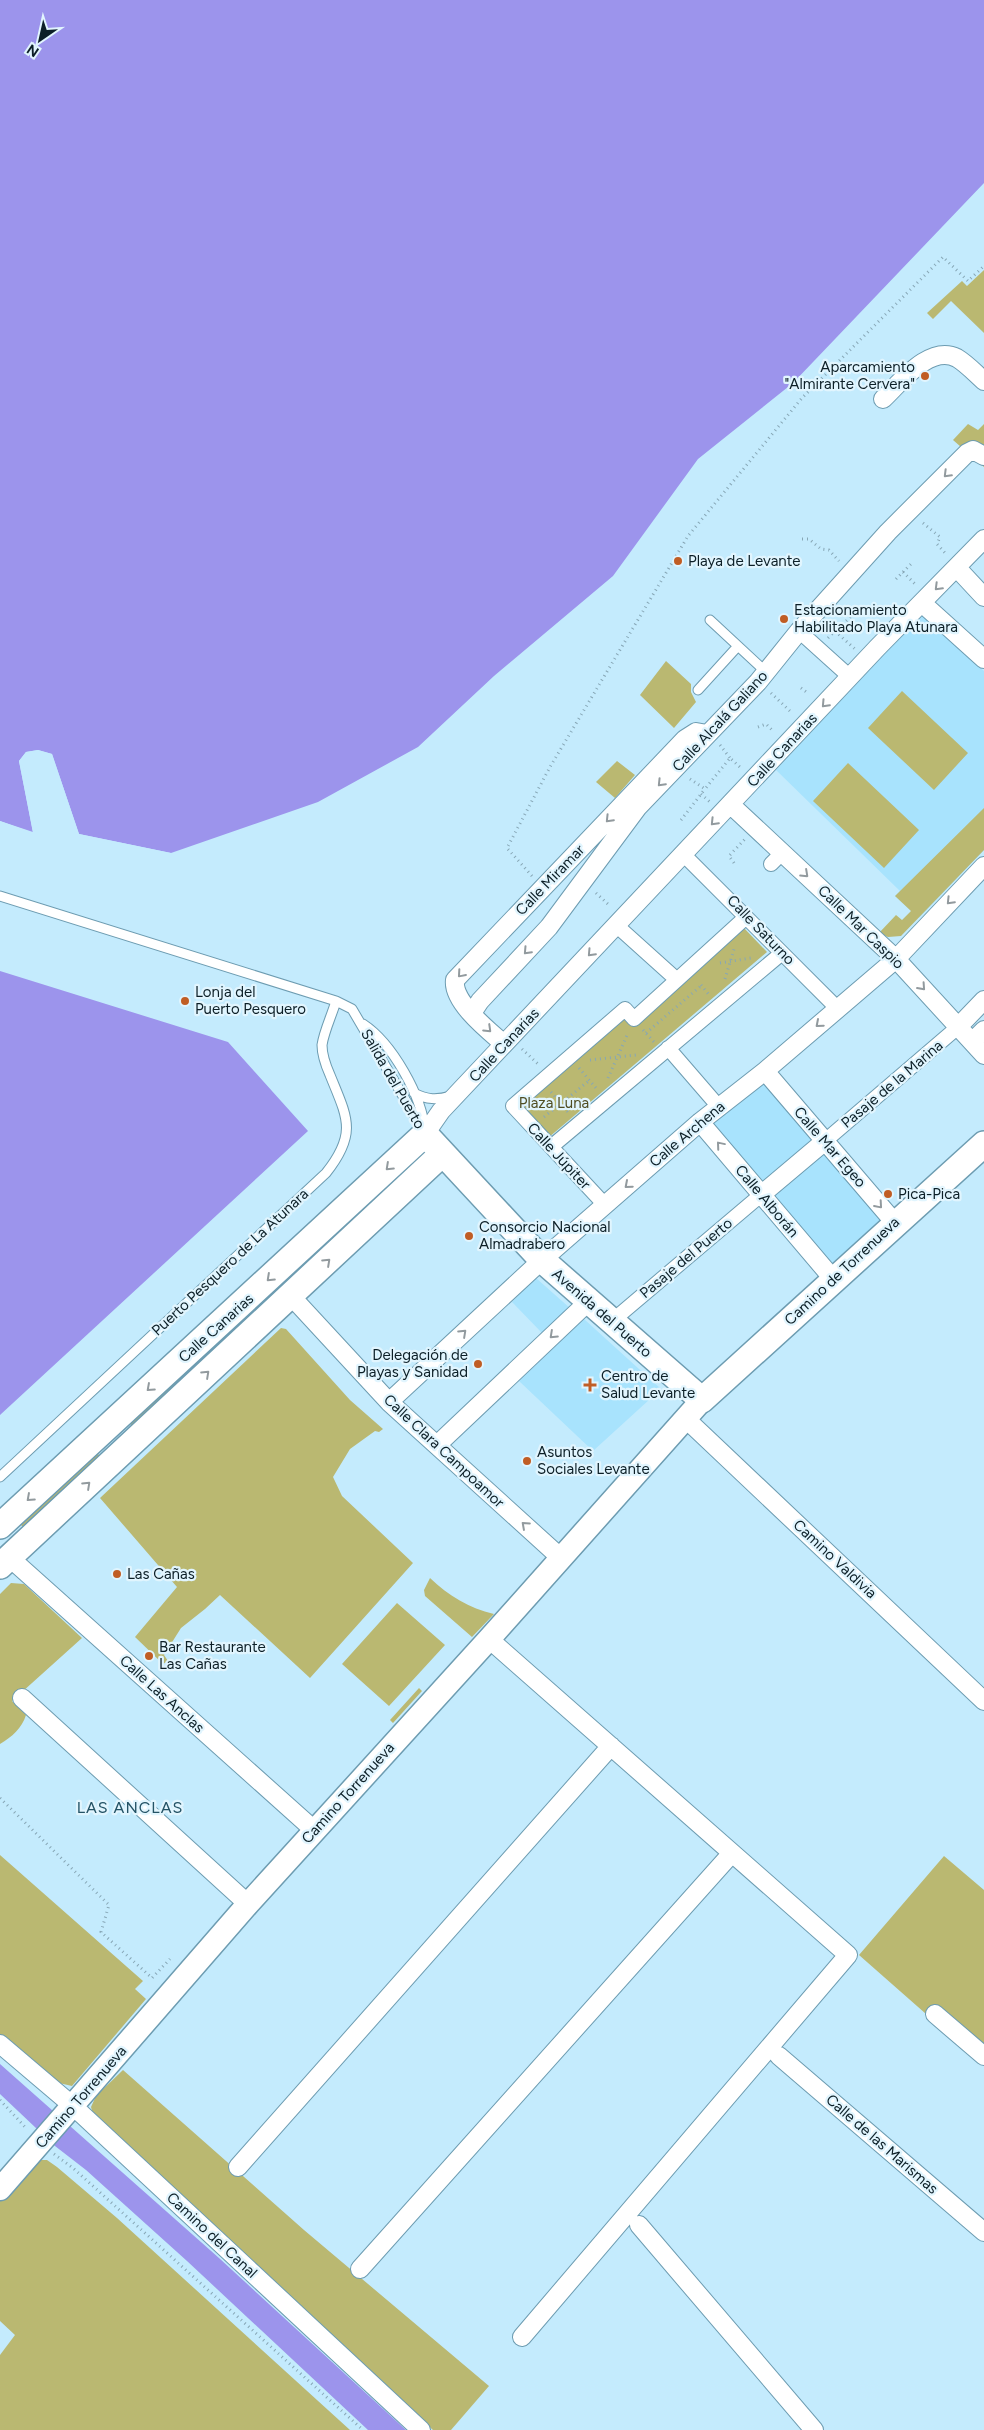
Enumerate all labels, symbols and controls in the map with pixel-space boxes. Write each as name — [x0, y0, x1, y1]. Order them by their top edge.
north arrow — [15, 15, 65, 65]
text: N — [24, 40, 42, 60]
place label: Aparcamiento "Almirante Cervera" — [784, 358, 915, 393]
marker: Aparcamiento "Almirante Cervera" — [919, 370, 931, 382]
one-way arrow — [943, 468, 952, 477]
place label: Playa de Levante — [688, 552, 801, 570]
marker: Playa de Levante — [672, 555, 684, 567]
one-way arrow — [935, 581, 944, 590]
place label: Estacionamiento Habilitado Playa Atunara — [794, 601, 958, 636]
marker: Estacionamiento Habilitado Playa Atunara — [778, 613, 790, 625]
street label: Calle Alcalá Galiano — [669, 667, 772, 775]
one-way arrow — [822, 698, 831, 707]
street label: Calle Canarias — [743, 709, 821, 791]
one-way arrow — [658, 778, 667, 787]
one-way arrow — [606, 814, 615, 823]
one-way arrow — [711, 817, 720, 826]
street label: Calle Miramar — [512, 841, 588, 919]
one-way arrow — [799, 868, 808, 877]
street label: Calle Mar Caspio — [814, 881, 908, 973]
street label: Calle Saturno — [723, 891, 799, 969]
one-way arrow — [947, 896, 956, 905]
one-way arrow — [523, 945, 532, 954]
one-way arrow — [588, 948, 597, 957]
one-way arrow — [458, 968, 467, 977]
one-way arrow — [916, 982, 925, 991]
place label: Lonja del Puerto Pesquero — [195, 983, 306, 1018]
marker: Lonja del Puerto Pesquero — [179, 995, 191, 1007]
street label: Calle Canarias — [465, 1004, 543, 1086]
one-way arrow — [815, 1018, 824, 1027]
one-way arrow — [482, 1023, 491, 1032]
street label: Salida del Puerto — [357, 1026, 429, 1132]
street label: Pasaje de la Marina — [838, 1036, 946, 1132]
park label: Plaza Luna — [519, 1094, 589, 1112]
street label: Calle Archena — [646, 1097, 728, 1171]
street label: Calle Mar Egeo — [790, 1103, 870, 1191]
street label: Calle Júpiter — [524, 1119, 594, 1193]
one-way arrow — [716, 1141, 725, 1150]
street label: Calle Alborán — [732, 1161, 802, 1241]
one-way arrow — [386, 1162, 395, 1171]
one-way arrow — [624, 1179, 633, 1188]
street label: Puerto Pesquero de La Atunara — [148, 1185, 312, 1339]
place label: Pica-Pica — [898, 1185, 960, 1203]
marker: Pica-Pica — [882, 1188, 894, 1200]
one-way arrow — [874, 1199, 883, 1208]
street label: Camino de Torrenueva — [781, 1213, 903, 1329]
street label: Pasaje del Puerto — [636, 1214, 736, 1302]
place label: Consorcio Nacional Almadrabero — [479, 1218, 611, 1253]
marker: Consorcio Nacional Almadrabero — [463, 1230, 475, 1242]
one-way arrow — [321, 1259, 330, 1268]
street label: Avenida del Puerto — [548, 1265, 656, 1361]
one-way arrow — [267, 1272, 276, 1281]
street label: Calle Canarias — [175, 1290, 257, 1366]
one-way arrow — [550, 1329, 559, 1338]
one-way arrow — [458, 1330, 467, 1339]
place label: Delegación de Playas y Sanidad — [357, 1346, 468, 1381]
marker: Delegación de Playas y Sanidad — [472, 1358, 484, 1370]
place label: Centro de Salud Levante — [601, 1367, 695, 1402]
one-way arrow — [201, 1371, 210, 1380]
marker: Centro de Salud Levante — [583, 1378, 597, 1392]
one-way arrow — [147, 1382, 156, 1391]
street label: Calle Clara Campoamor — [380, 1390, 508, 1512]
place label: Asuntos Sociales Levante — [537, 1443, 650, 1478]
marker: Asuntos Sociales Levante — [521, 1455, 533, 1467]
one-way arrow — [81, 1482, 90, 1491]
one-way arrow — [27, 1492, 36, 1501]
street label: Camino Valdivia — [790, 1516, 880, 1602]
one-way arrow — [521, 1522, 530, 1531]
place label: Las Cañas — [127, 1565, 195, 1583]
marker: Las Cañas — [111, 1568, 123, 1580]
place label: Bar Restaurante Las Cañas — [159, 1638, 266, 1673]
marker: Bar Restaurante Las Cañas — [143, 1650, 155, 1662]
street label: Calle Las Anclas — [116, 1651, 208, 1737]
street label: Camino Torrenueva — [298, 1739, 398, 1847]
district label: LAS ANCLAS — [77, 1798, 183, 1817]
street label: Camino Torrenueva — [32, 2042, 130, 2152]
street label: Calle de las Marismas — [822, 2090, 942, 2198]
street label: Camino del Canal — [163, 2188, 261, 2282]

